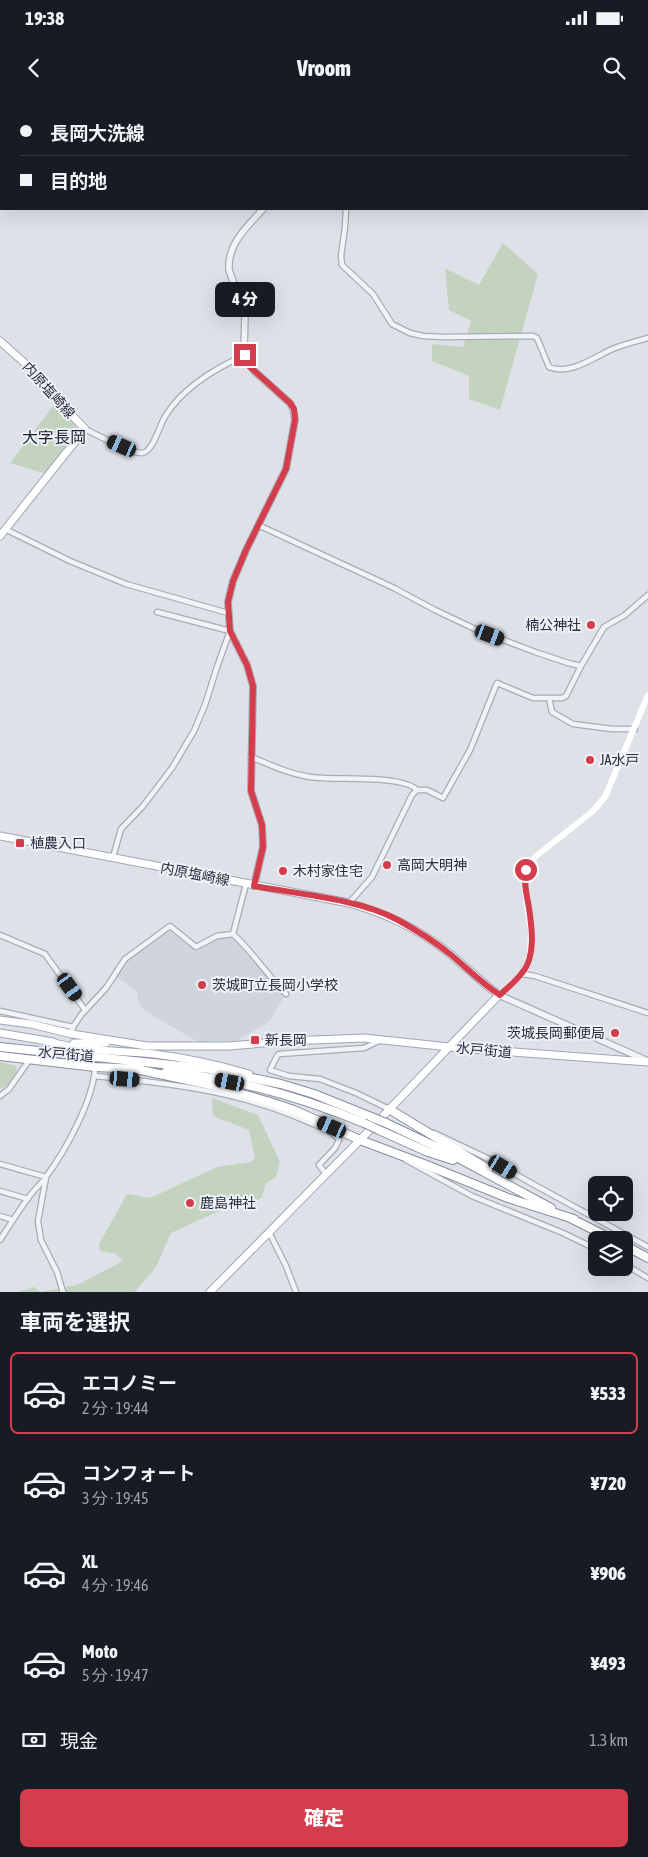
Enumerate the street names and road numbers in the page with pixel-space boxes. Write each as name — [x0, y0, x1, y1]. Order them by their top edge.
street label: 内原塩崎線 — [20, 359, 78, 421]
street label: 内原塩崎線 — [159, 859, 231, 889]
street label: 水戸街道 — [455, 1040, 513, 1060]
street label: 水戸街道 — [37, 1044, 95, 1064]

